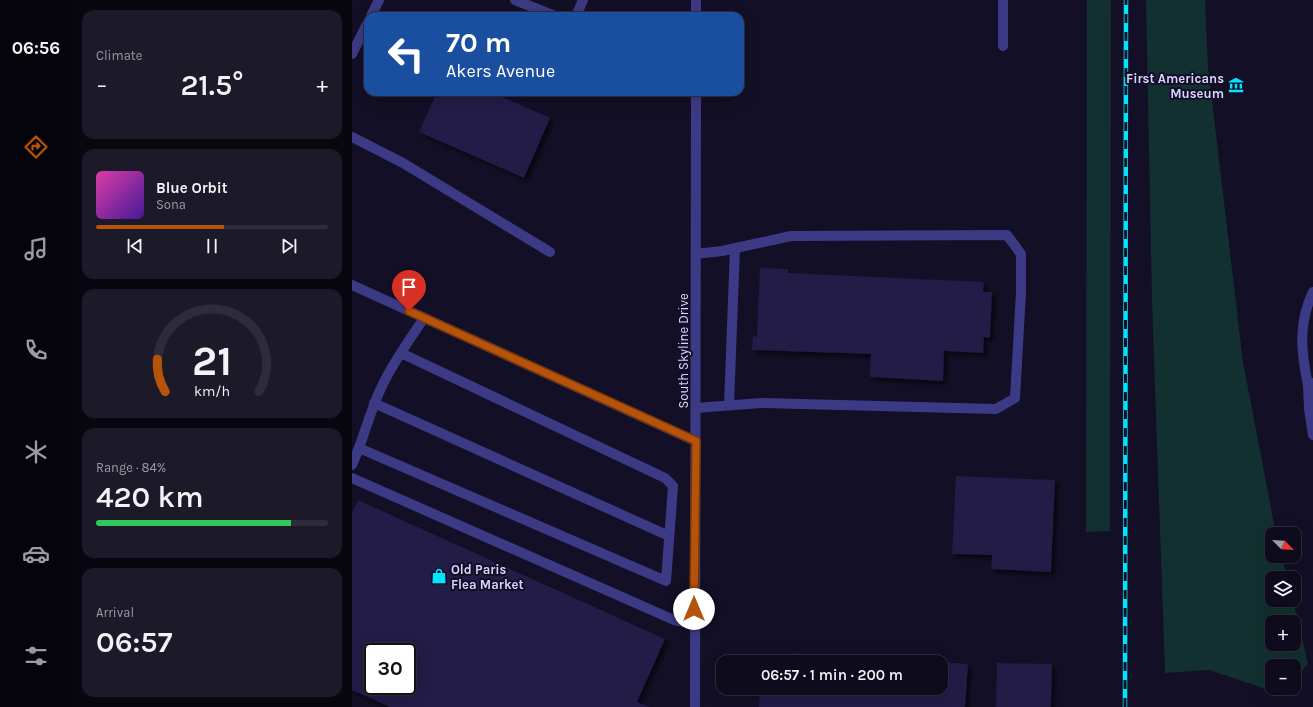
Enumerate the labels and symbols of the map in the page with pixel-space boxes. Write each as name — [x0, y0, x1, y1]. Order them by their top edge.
place label: First Americans Museum — [1126, 71, 1224, 101]
museum icon: First Americans Museum — [1227, 76, 1245, 94]
pin — [392, 270, 426, 311]
street label: South Skyline Drive — [676, 293, 691, 409]
north arrow — [1265, 527, 1301, 563]
place label: Old Paris Flea Market — [451, 562, 524, 592]
shop icon: Old Paris Flea Market — [430, 567, 448, 585]
position arrow — [673, 588, 715, 630]
speed limit sign: 30 — [364, 643, 416, 695]

